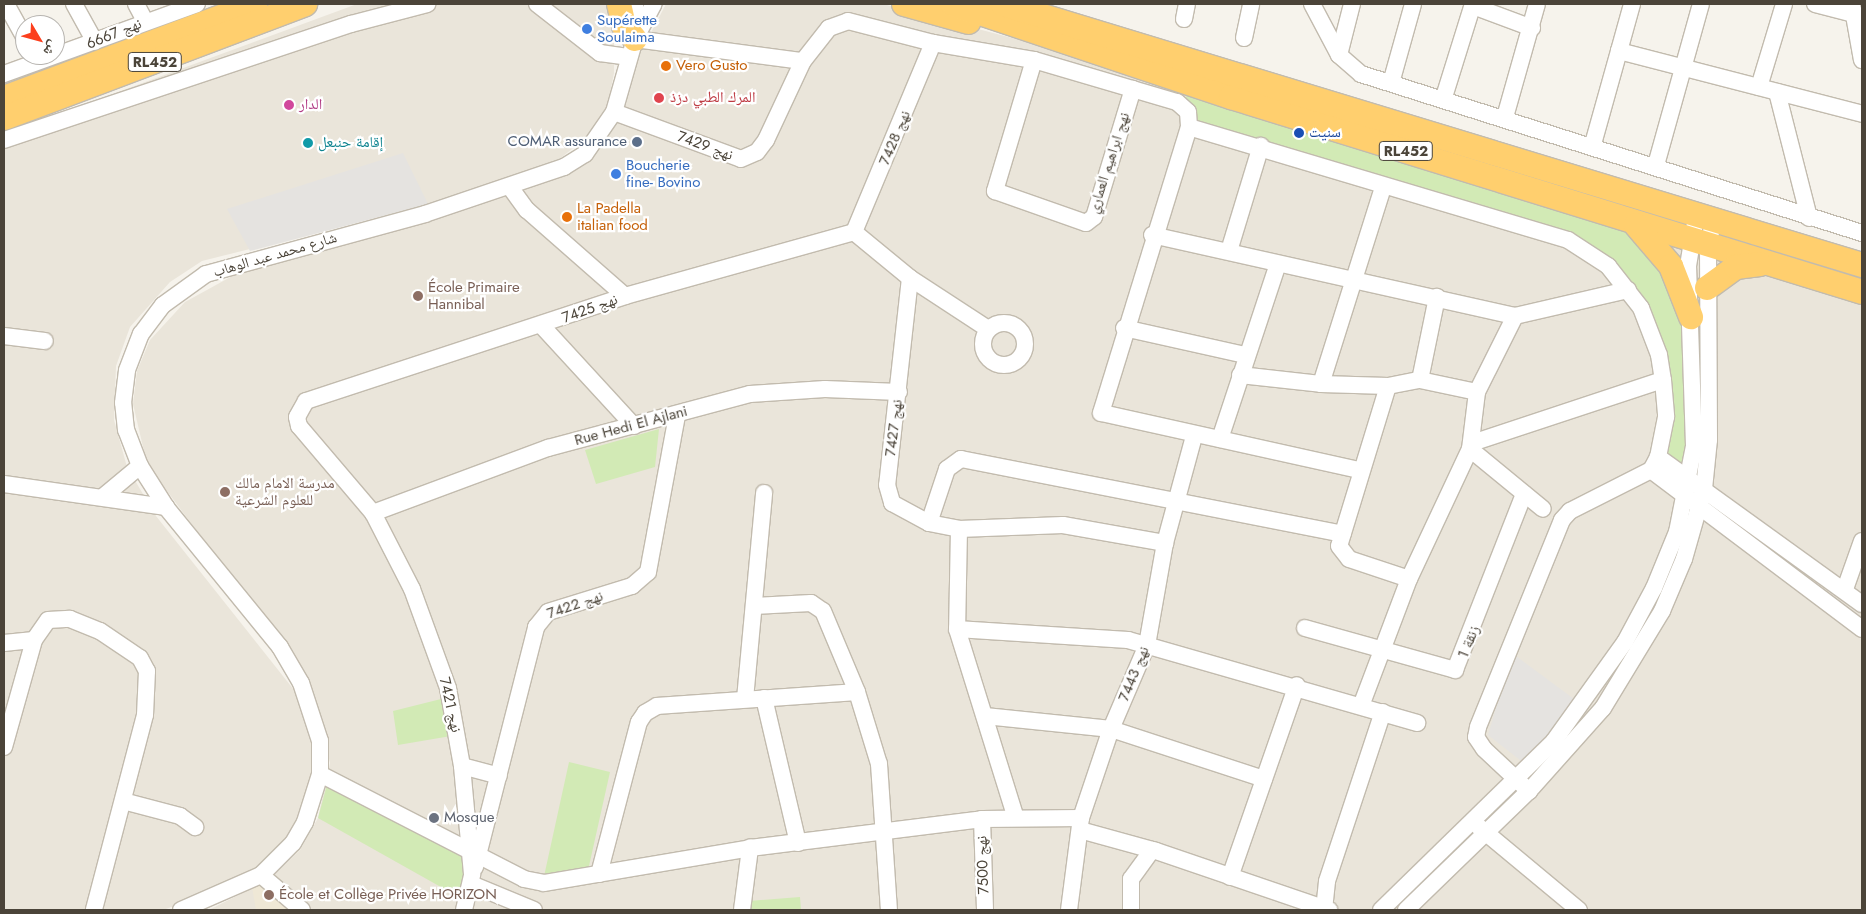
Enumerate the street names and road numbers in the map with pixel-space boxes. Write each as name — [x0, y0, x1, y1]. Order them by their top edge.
street label: نهج 6667 — [84, 15, 144, 53]
road number: RL452 — [128, 51, 182, 74]
street label: نهج 7428 — [875, 108, 915, 168]
street label: نهج ابراهيم العماري — [1084, 110, 1134, 216]
street label: نهج 7429 — [675, 128, 735, 164]
road number: RL452 — [1378, 140, 1434, 162]
street label: شارع محمد عبد الوهاب — [211, 229, 339, 281]
street label: نهج 7425 — [560, 291, 620, 327]
street label: نهج 7427 — [882, 398, 906, 458]
street label: Rue Hedi El Ajlani — [573, 402, 689, 450]
street label: نهج 7422 — [545, 587, 605, 623]
street label: زنقة 1 — [1454, 623, 1484, 661]
street label: نهج 7443 — [1115, 644, 1153, 704]
street label: نهج 7421 — [435, 676, 465, 734]
street label: نهج 7500 — [973, 835, 993, 895]

